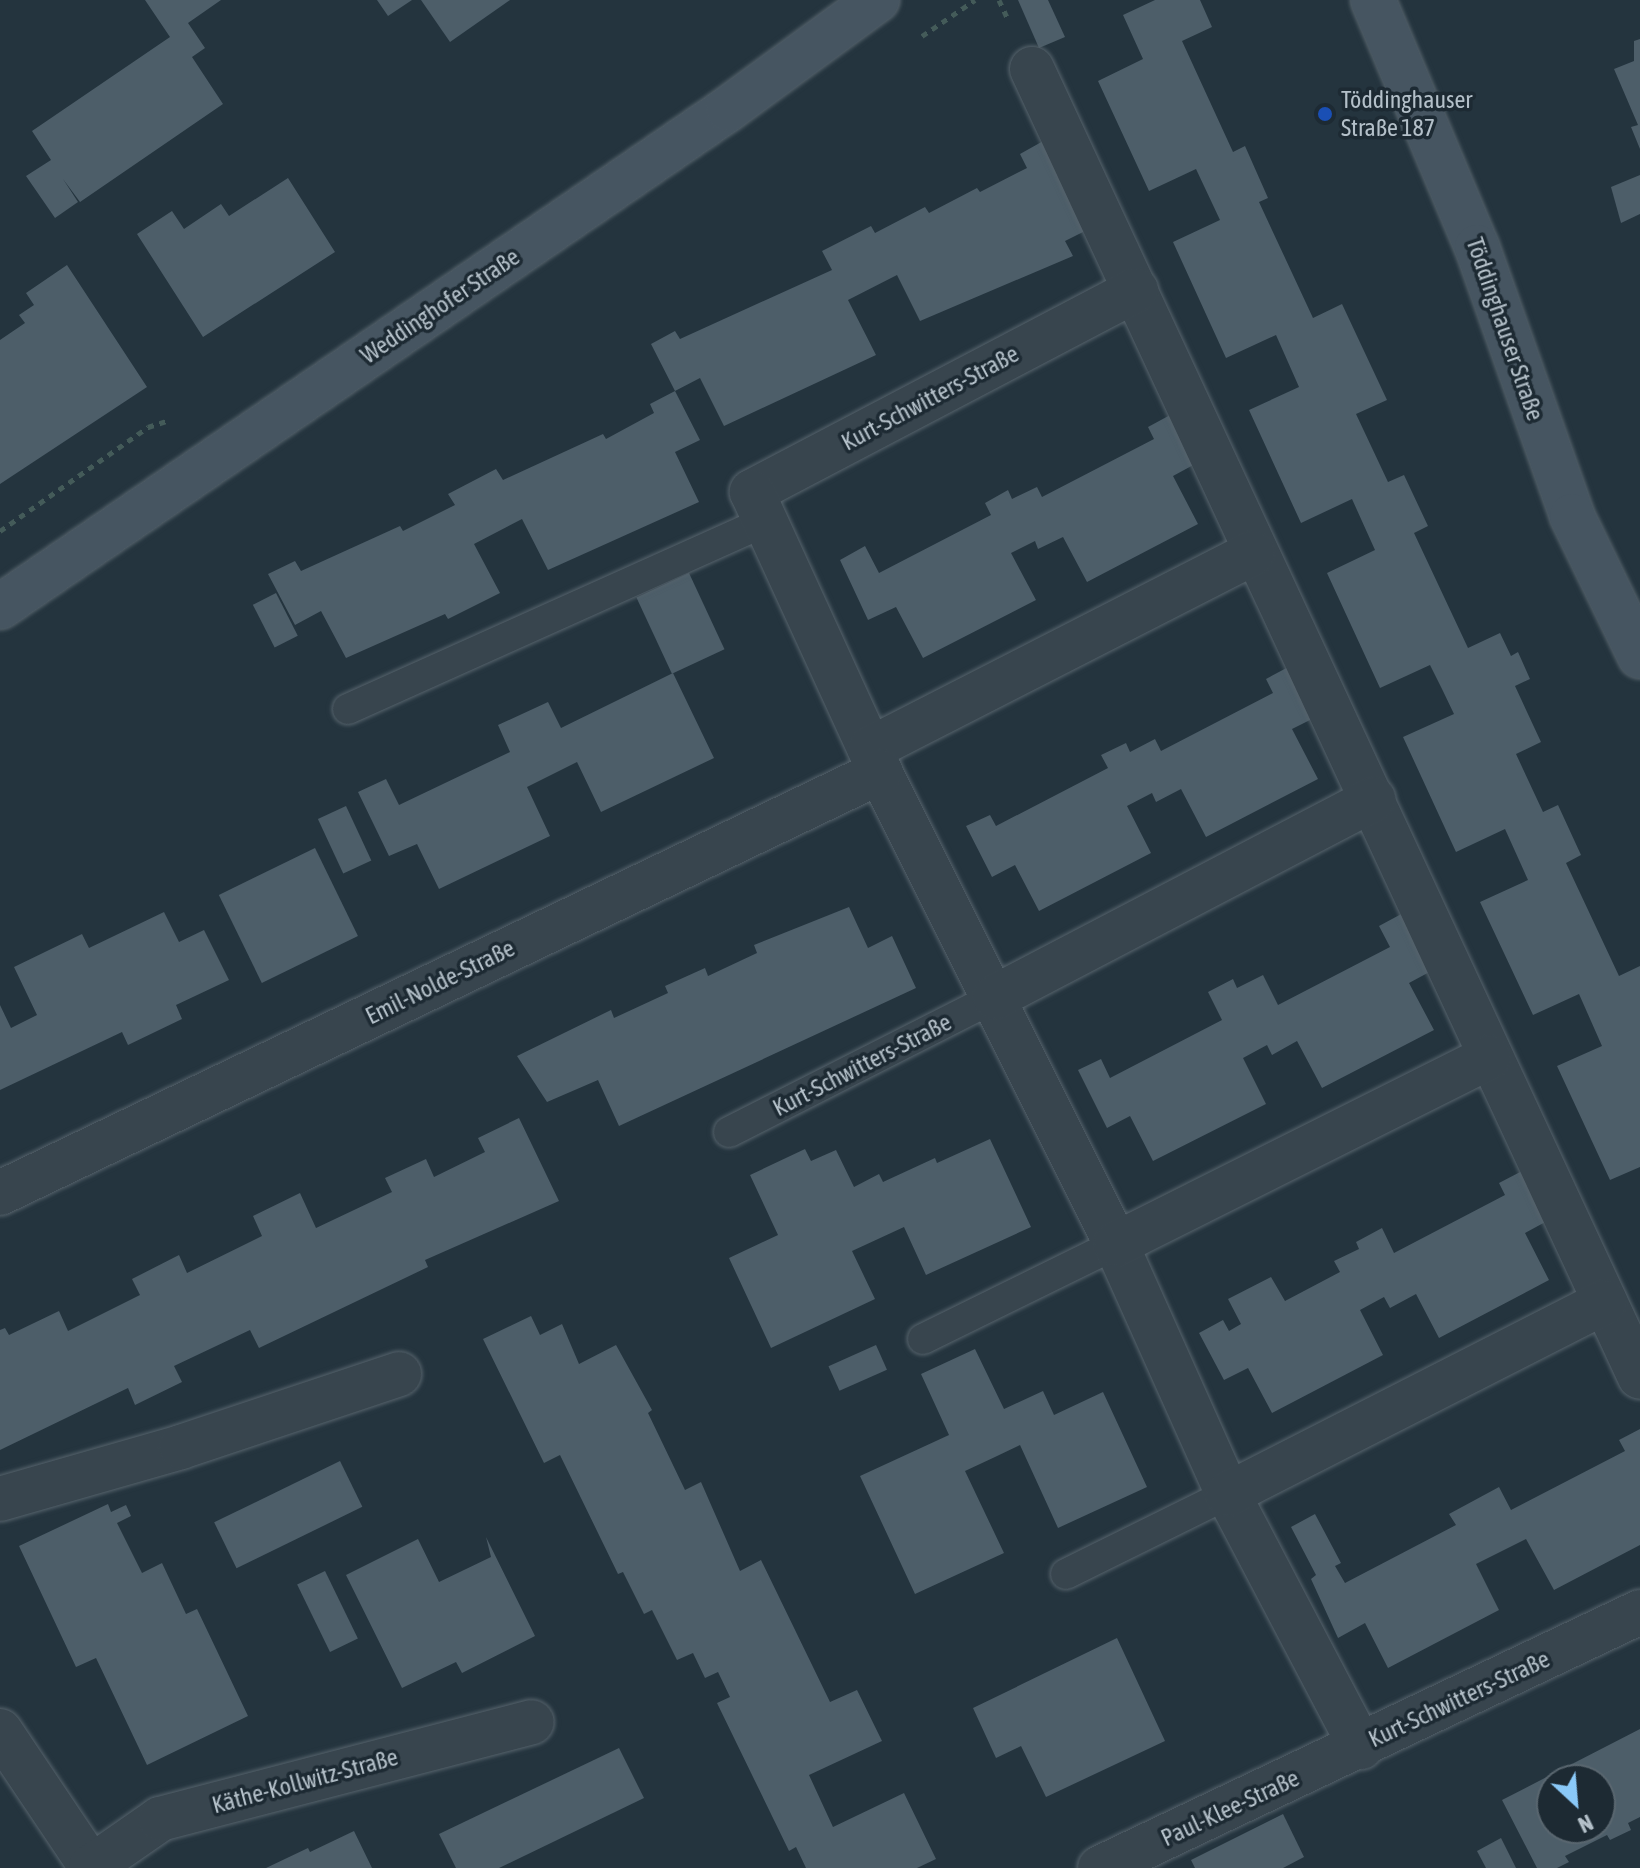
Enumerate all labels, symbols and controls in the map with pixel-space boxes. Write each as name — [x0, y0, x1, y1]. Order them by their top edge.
place label: Töddinghauser Straße 187 — [1341, 86, 1472, 142]
marker: Töddinghauser Straße 187 — [1316, 105, 1334, 123]
street label: Töddinghauser Straße — [1460, 234, 1550, 424]
street label: Weddinghofer Straße — [355, 242, 525, 370]
street label: Kurt-Schwitters-Straße — [837, 339, 1023, 457]
street label: Emil-Nolde-Straße — [361, 934, 519, 1030]
street label: Kurt-Schwitters-Straße — [768, 1008, 956, 1122]
street label: Kurt-Schwitters-Straße — [1364, 1644, 1554, 1754]
street label: Käthe-Kollwitz-Straße — [209, 1742, 401, 1820]
street label: Paul-Klee-Straße — [1156, 1763, 1304, 1853]
north arrow — [1536, 1764, 1616, 1844]
text: N — [1574, 1809, 1597, 1838]

